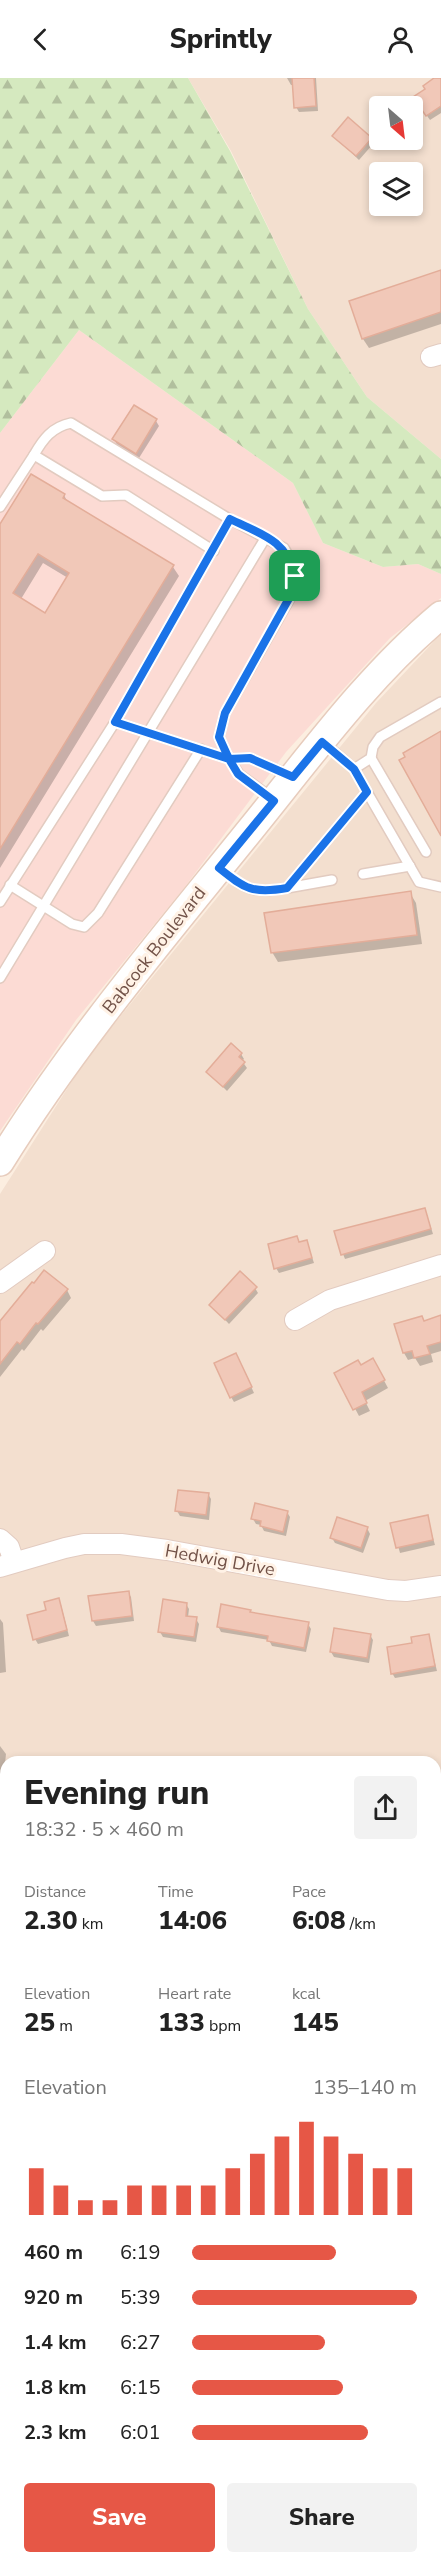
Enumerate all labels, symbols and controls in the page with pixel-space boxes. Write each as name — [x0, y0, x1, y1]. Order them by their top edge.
text: Sprintly — [169, 21, 272, 58]
icon: back — [24, 23, 57, 56]
icon: person — [384, 23, 417, 56]
north arrow — [369, 96, 423, 150]
map controls — [369, 96, 423, 216]
button: layers — [369, 162, 423, 216]
pin — [269, 550, 320, 601]
icon: arrive — [278, 559, 311, 592]
street label: Babcock Boulevard — [97, 882, 211, 1018]
street label: Hedwig Drive — [163, 1539, 277, 1581]
text: Evening run — [24, 1771, 209, 1816]
button: share — [354, 1776, 417, 1839]
text: 18:32 · 5 × 460 m — [24, 1816, 184, 1843]
text: Distance — [24, 1881, 86, 1903]
text: Time — [158, 1881, 194, 1903]
text: Pace — [292, 1881, 326, 1903]
text: 2.30 — [24, 1903, 78, 1938]
text: 14:06 — [158, 1903, 227, 1938]
text: 6:08 — [292, 1903, 346, 1938]
text: km — [78, 1913, 103, 1935]
text: /km — [346, 1913, 376, 1935]
text: Elevation — [24, 1983, 90, 2005]
text: Heart rate — [158, 1983, 231, 2005]
text: kcal — [292, 1983, 320, 2005]
text: 25 — [24, 2005, 55, 2040]
text: 133 — [158, 2005, 205, 2040]
text: 145 — [292, 2005, 339, 2040]
text: m — [55, 2015, 73, 2037]
text: bpm — [205, 2015, 241, 2037]
text: Elevation — [24, 2074, 107, 2101]
text: 135–140 m — [313, 2074, 417, 2101]
text: 460 m — [24, 2239, 83, 2266]
text: 6:19 — [120, 2239, 161, 2266]
text: 920 m — [24, 2284, 83, 2311]
text: 5:39 — [120, 2284, 161, 2311]
text: 1.4 km — [24, 2329, 87, 2356]
text: 6:27 — [120, 2329, 161, 2356]
text: 1.8 km — [24, 2374, 87, 2401]
text: 6:15 — [120, 2374, 161, 2401]
text: 2.3 km — [24, 2419, 87, 2446]
text: 6:01 — [120, 2419, 161, 2446]
button: Save — [24, 2483, 215, 2552]
button: Share — [227, 2483, 417, 2552]

